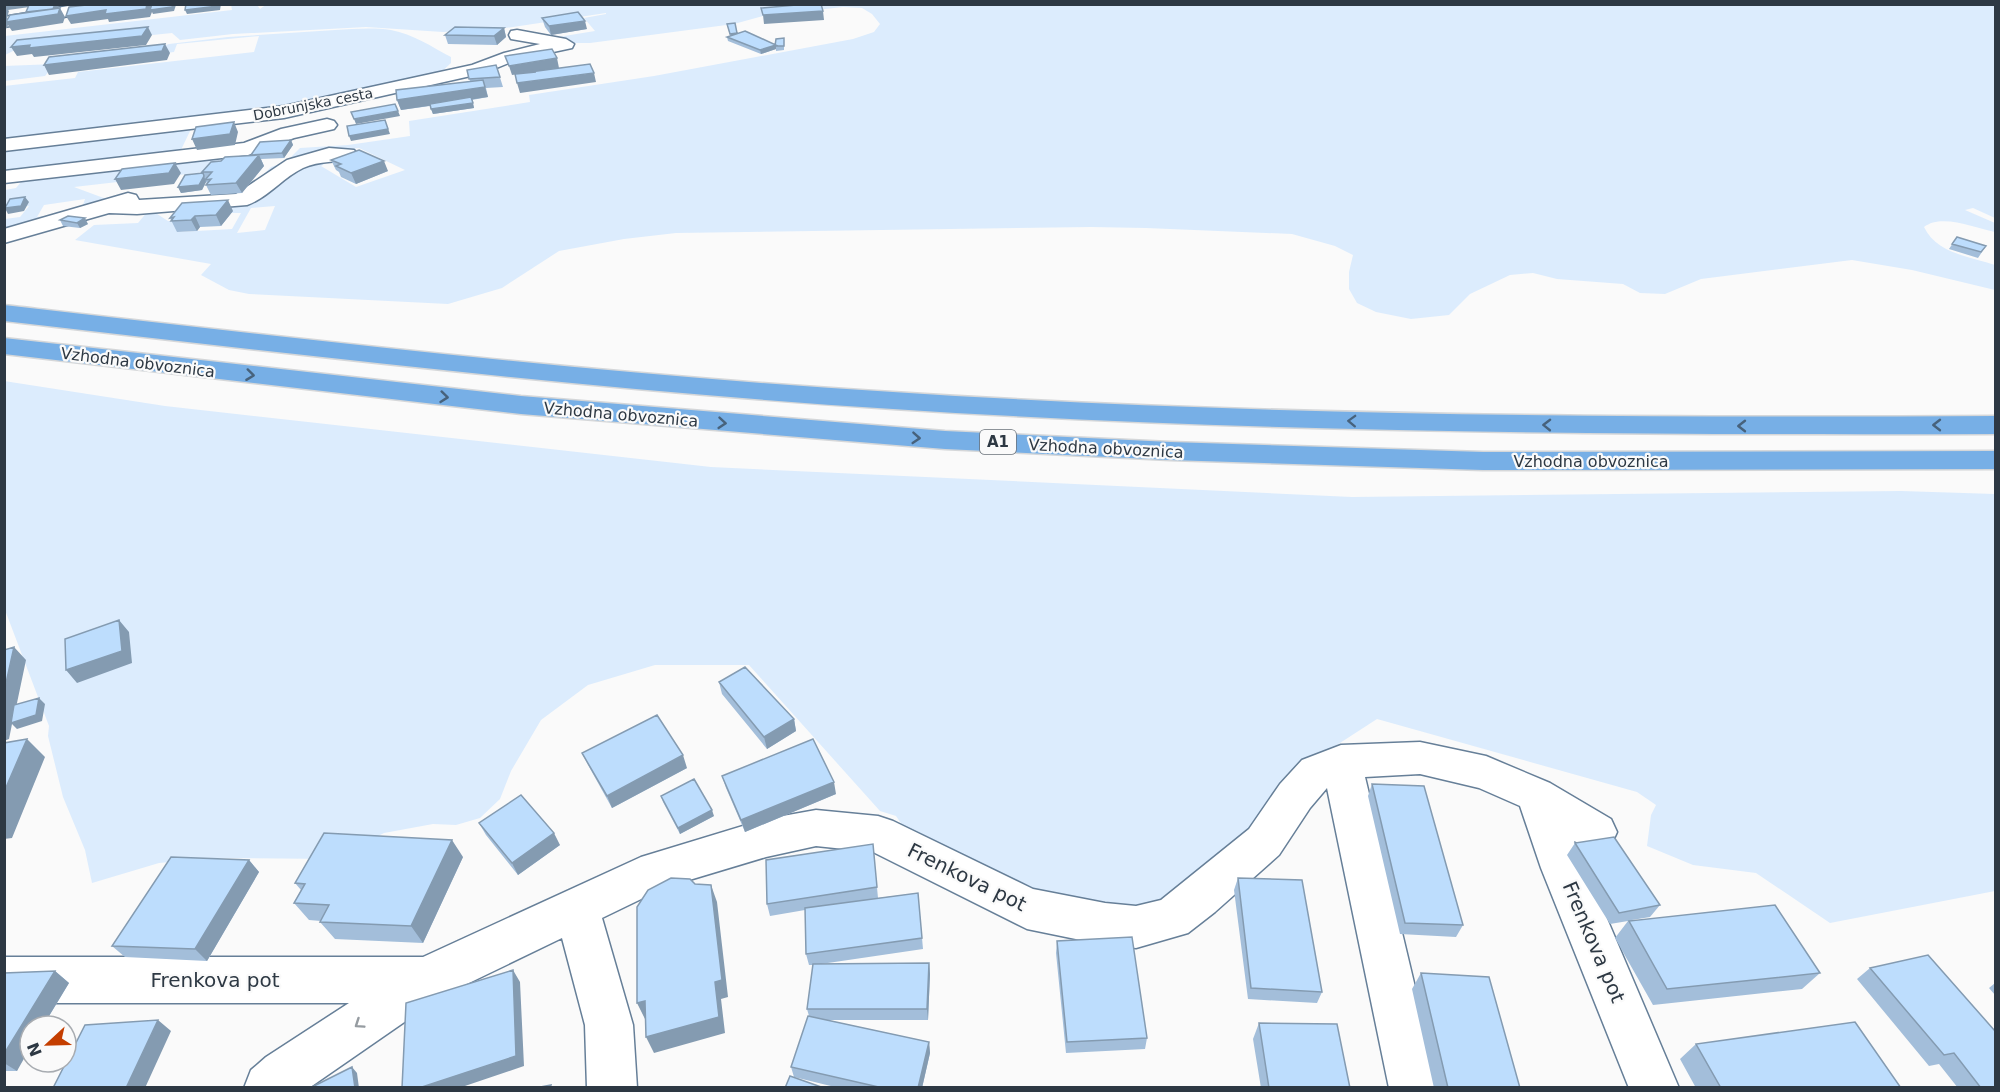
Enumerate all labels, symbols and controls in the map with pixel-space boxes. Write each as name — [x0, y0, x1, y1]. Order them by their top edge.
street label: Dobrunjska cesta — [252, 85, 374, 123]
street label: Vzhodna obvoznica — [60, 344, 216, 381]
one-way arrow — [246, 369, 255, 381]
one-way arrow — [439, 390, 449, 403]
street label: Vzhodna obvoznica — [543, 398, 699, 431]
one-way arrow — [1348, 415, 1357, 427]
one-way arrow — [717, 416, 726, 429]
one-way arrow — [1543, 419, 1552, 431]
one-way arrow — [1933, 419, 1942, 431]
one-way arrow — [1738, 420, 1747, 432]
road number: A1 — [980, 430, 1016, 454]
one-way arrow — [912, 431, 921, 444]
street label: Vzhodna obvoznica — [1028, 435, 1184, 462]
street label: Vzhodna obvoznica — [1513, 452, 1669, 471]
street label: Frenkova pot — [904, 838, 1030, 916]
street label: Frenkova pot — [1558, 878, 1630, 1006]
street label: Frenkova pot — [150, 968, 280, 992]
north arrow — [18, 1014, 78, 1074]
one-way arrow — [355, 1017, 366, 1028]
text: N — [23, 1040, 46, 1059]

